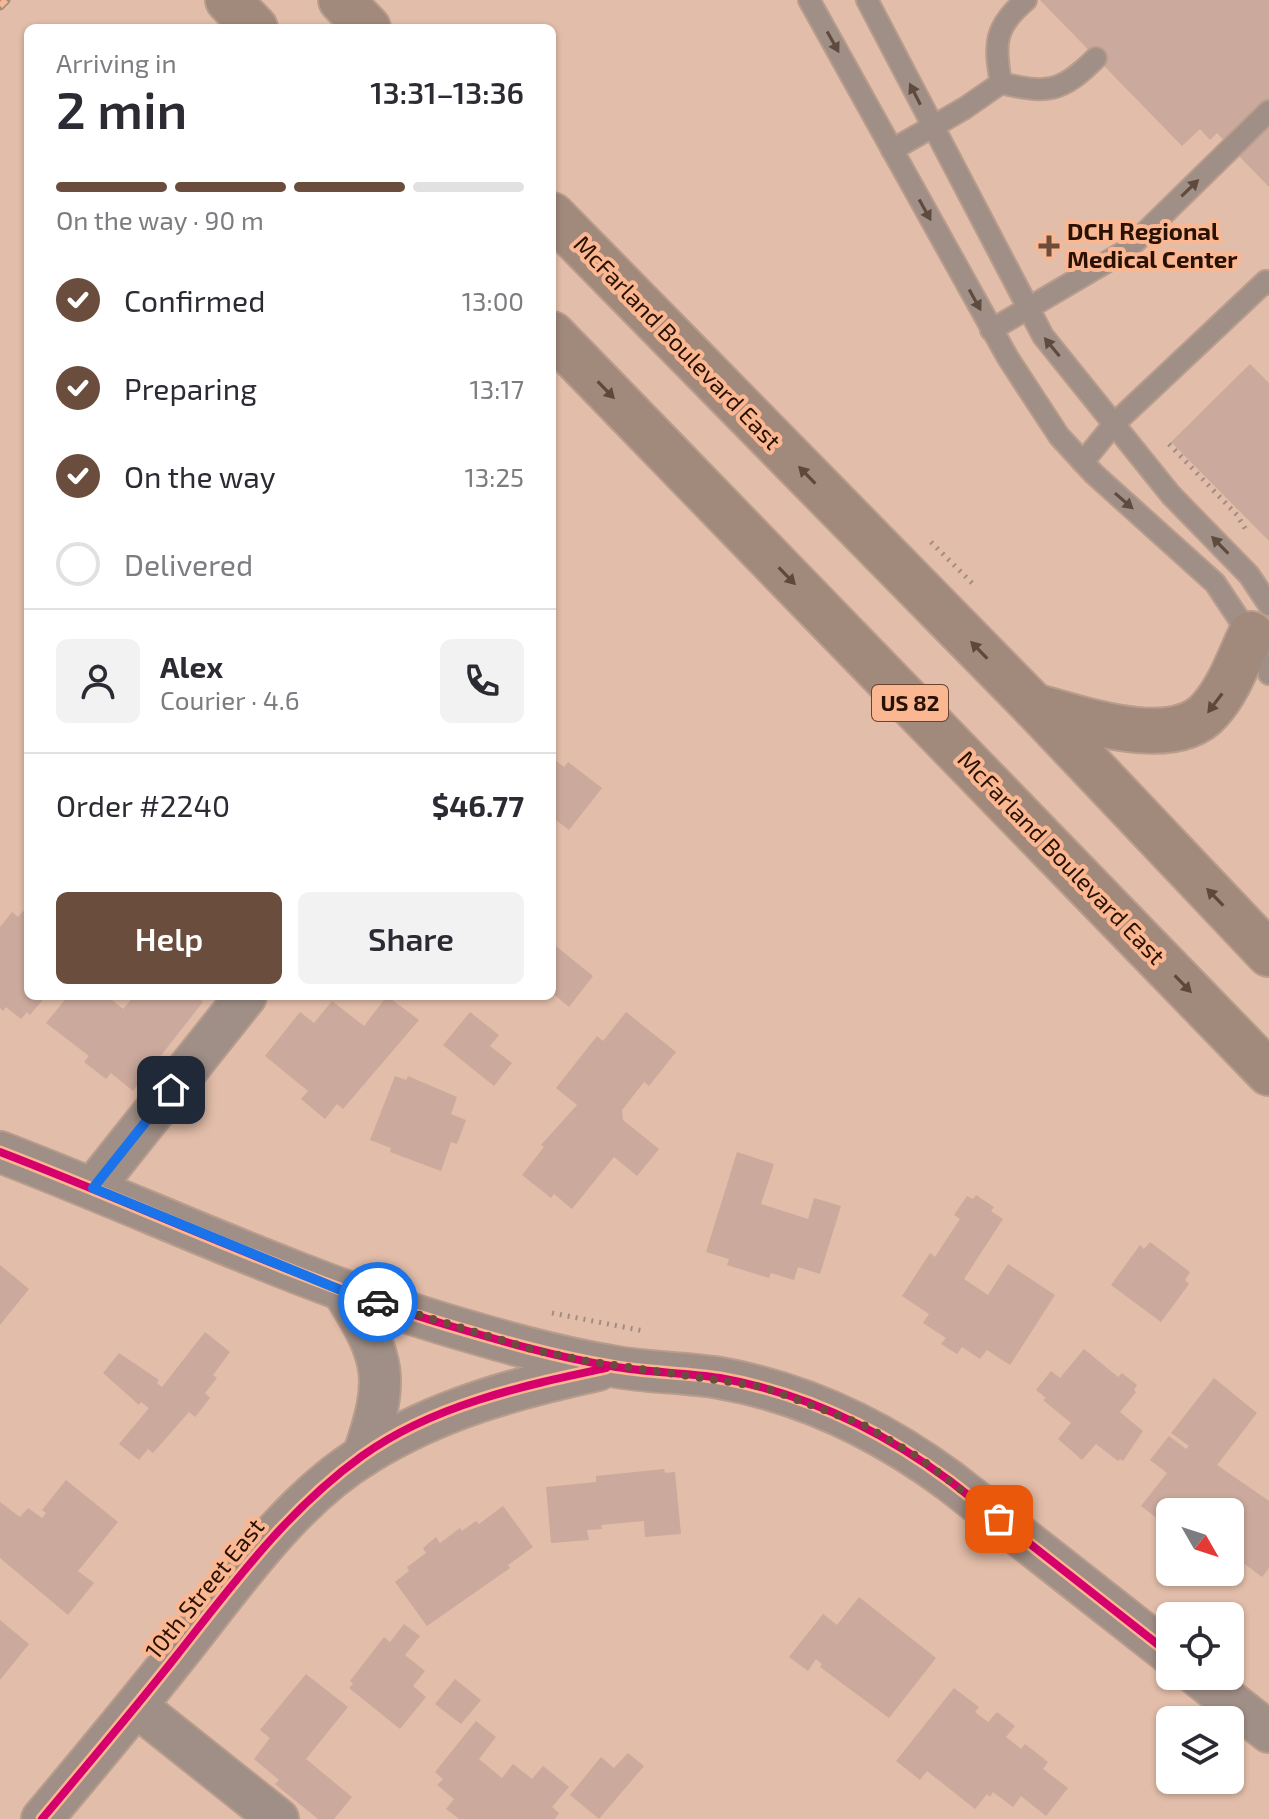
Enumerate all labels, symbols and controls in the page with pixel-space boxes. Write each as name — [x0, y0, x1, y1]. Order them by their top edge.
one-way arrow — [826, 31, 839, 54]
text: Arriving in — [56, 47, 177, 78]
text: 13:31–13:36 — [370, 74, 524, 110]
text: 2 min — [56, 77, 187, 139]
one-way arrow — [908, 82, 922, 105]
one-way arrow — [1181, 179, 1200, 197]
one-way arrow — [918, 199, 932, 221]
text: On the way · 90 m — [56, 204, 264, 235]
place label: DCH Regional Medical Center — [1067, 216, 1238, 273]
street label: McFarland Boulevard East — [568, 229, 788, 455]
marker: DCH Regional Medical Center — [1038, 235, 1060, 257]
icon: check — [56, 278, 100, 322]
text: Confirmed — [124, 282, 265, 318]
text: 13:00 — [462, 285, 524, 316]
one-way arrow — [968, 289, 982, 311]
one-way arrow — [1044, 337, 1061, 357]
icon: check — [56, 366, 100, 410]
text: Preparing — [124, 370, 257, 406]
text: 13:17 — [469, 373, 524, 404]
one-way arrow — [597, 380, 615, 399]
icon: check — [56, 454, 100, 498]
text: On the way — [124, 458, 276, 494]
text: 13:25 — [465, 461, 524, 492]
one-way arrow — [798, 466, 816, 485]
one-way arrow — [1115, 491, 1134, 509]
one-way arrow — [1211, 536, 1230, 555]
text: Delivered — [124, 546, 253, 582]
one-way arrow — [778, 566, 796, 585]
button: person — [56, 639, 140, 723]
button: phone — [440, 639, 524, 723]
one-way arrow — [970, 641, 989, 660]
text: Alex — [160, 648, 223, 684]
text: Courier · 4.6 — [160, 684, 300, 715]
road number: US 82 — [872, 685, 948, 721]
one-way arrow — [1207, 693, 1223, 713]
street label: McFarland Boulevard East — [952, 744, 1172, 970]
text: Order #2240 — [56, 787, 230, 823]
text: $46.77 — [432, 787, 524, 823]
one-way arrow — [1207, 888, 1225, 907]
button: Help — [56, 892, 282, 984]
button: Share — [298, 892, 524, 984]
one-way arrow — [1173, 974, 1192, 993]
pin — [137, 1056, 205, 1124]
icon: home — [149, 1068, 193, 1112]
courier — [338, 1262, 418, 1342]
icon: car — [356, 1280, 400, 1324]
pin — [965, 1485, 1033, 1553]
icon: bag — [977, 1497, 1021, 1541]
north arrow — [1156, 1498, 1244, 1586]
map controls — [1156, 1498, 1244, 1794]
street label: 10th Street East — [138, 1512, 269, 1664]
button: locate — [1156, 1602, 1244, 1690]
button: layers — [1156, 1706, 1244, 1794]

